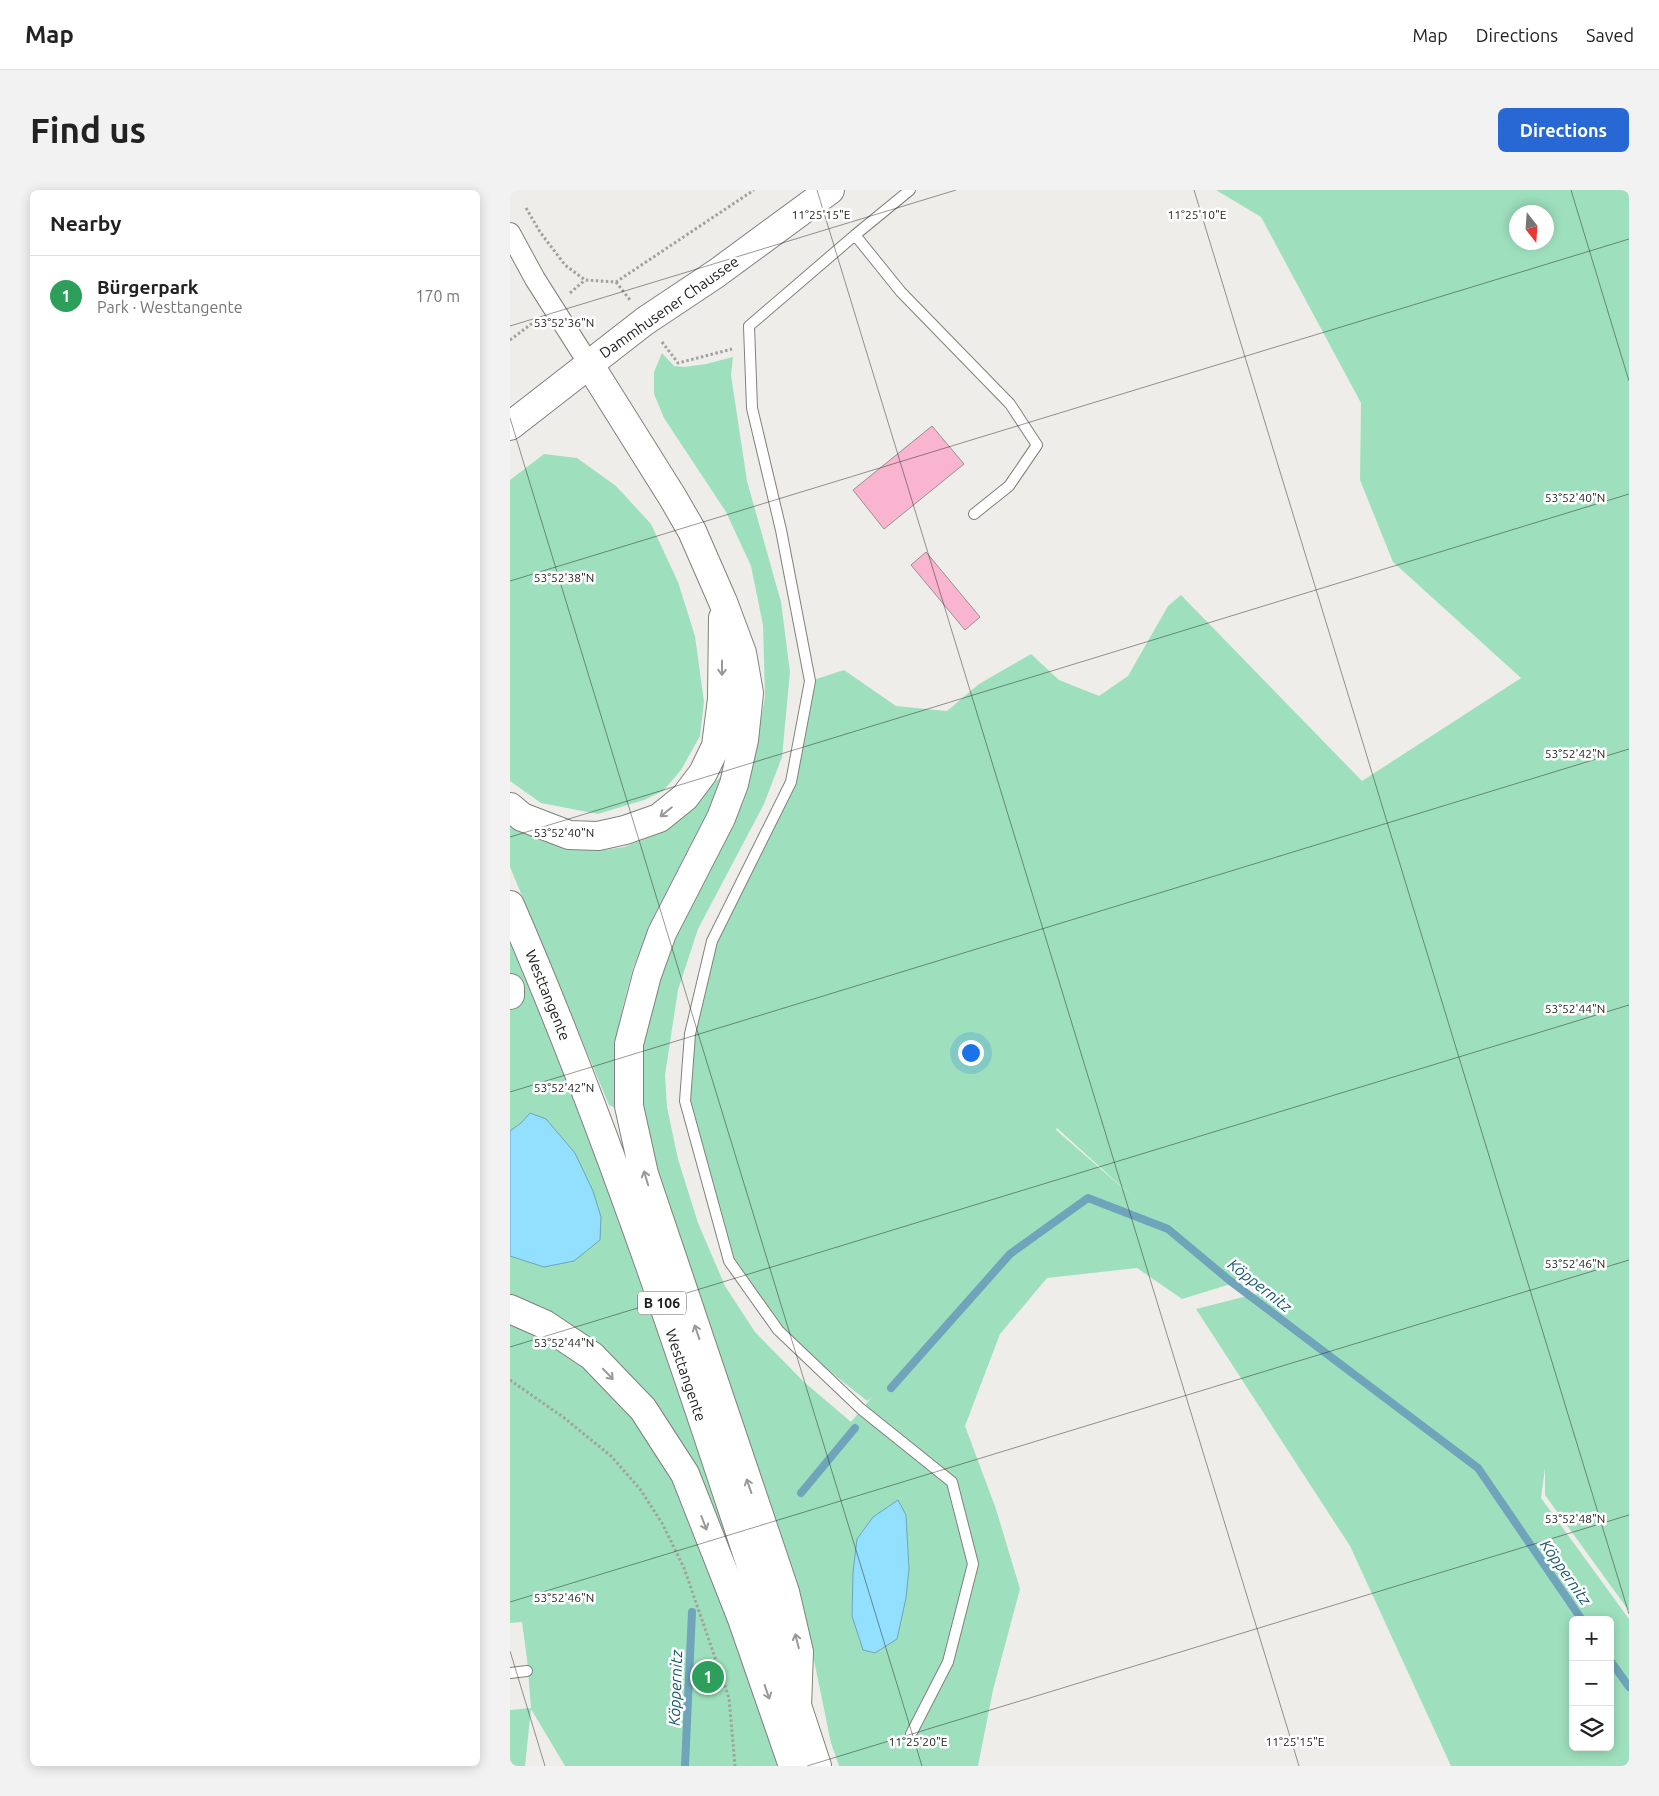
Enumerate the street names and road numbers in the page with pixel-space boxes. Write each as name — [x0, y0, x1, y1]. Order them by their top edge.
street label: Dammhusener Chaussee — [596, 253, 742, 361]
street label: Westtangente — [522, 947, 574, 1043]
road number: B 106 — [638, 1292, 686, 1314]
street label: Westtangente — [662, 1327, 710, 1423]

